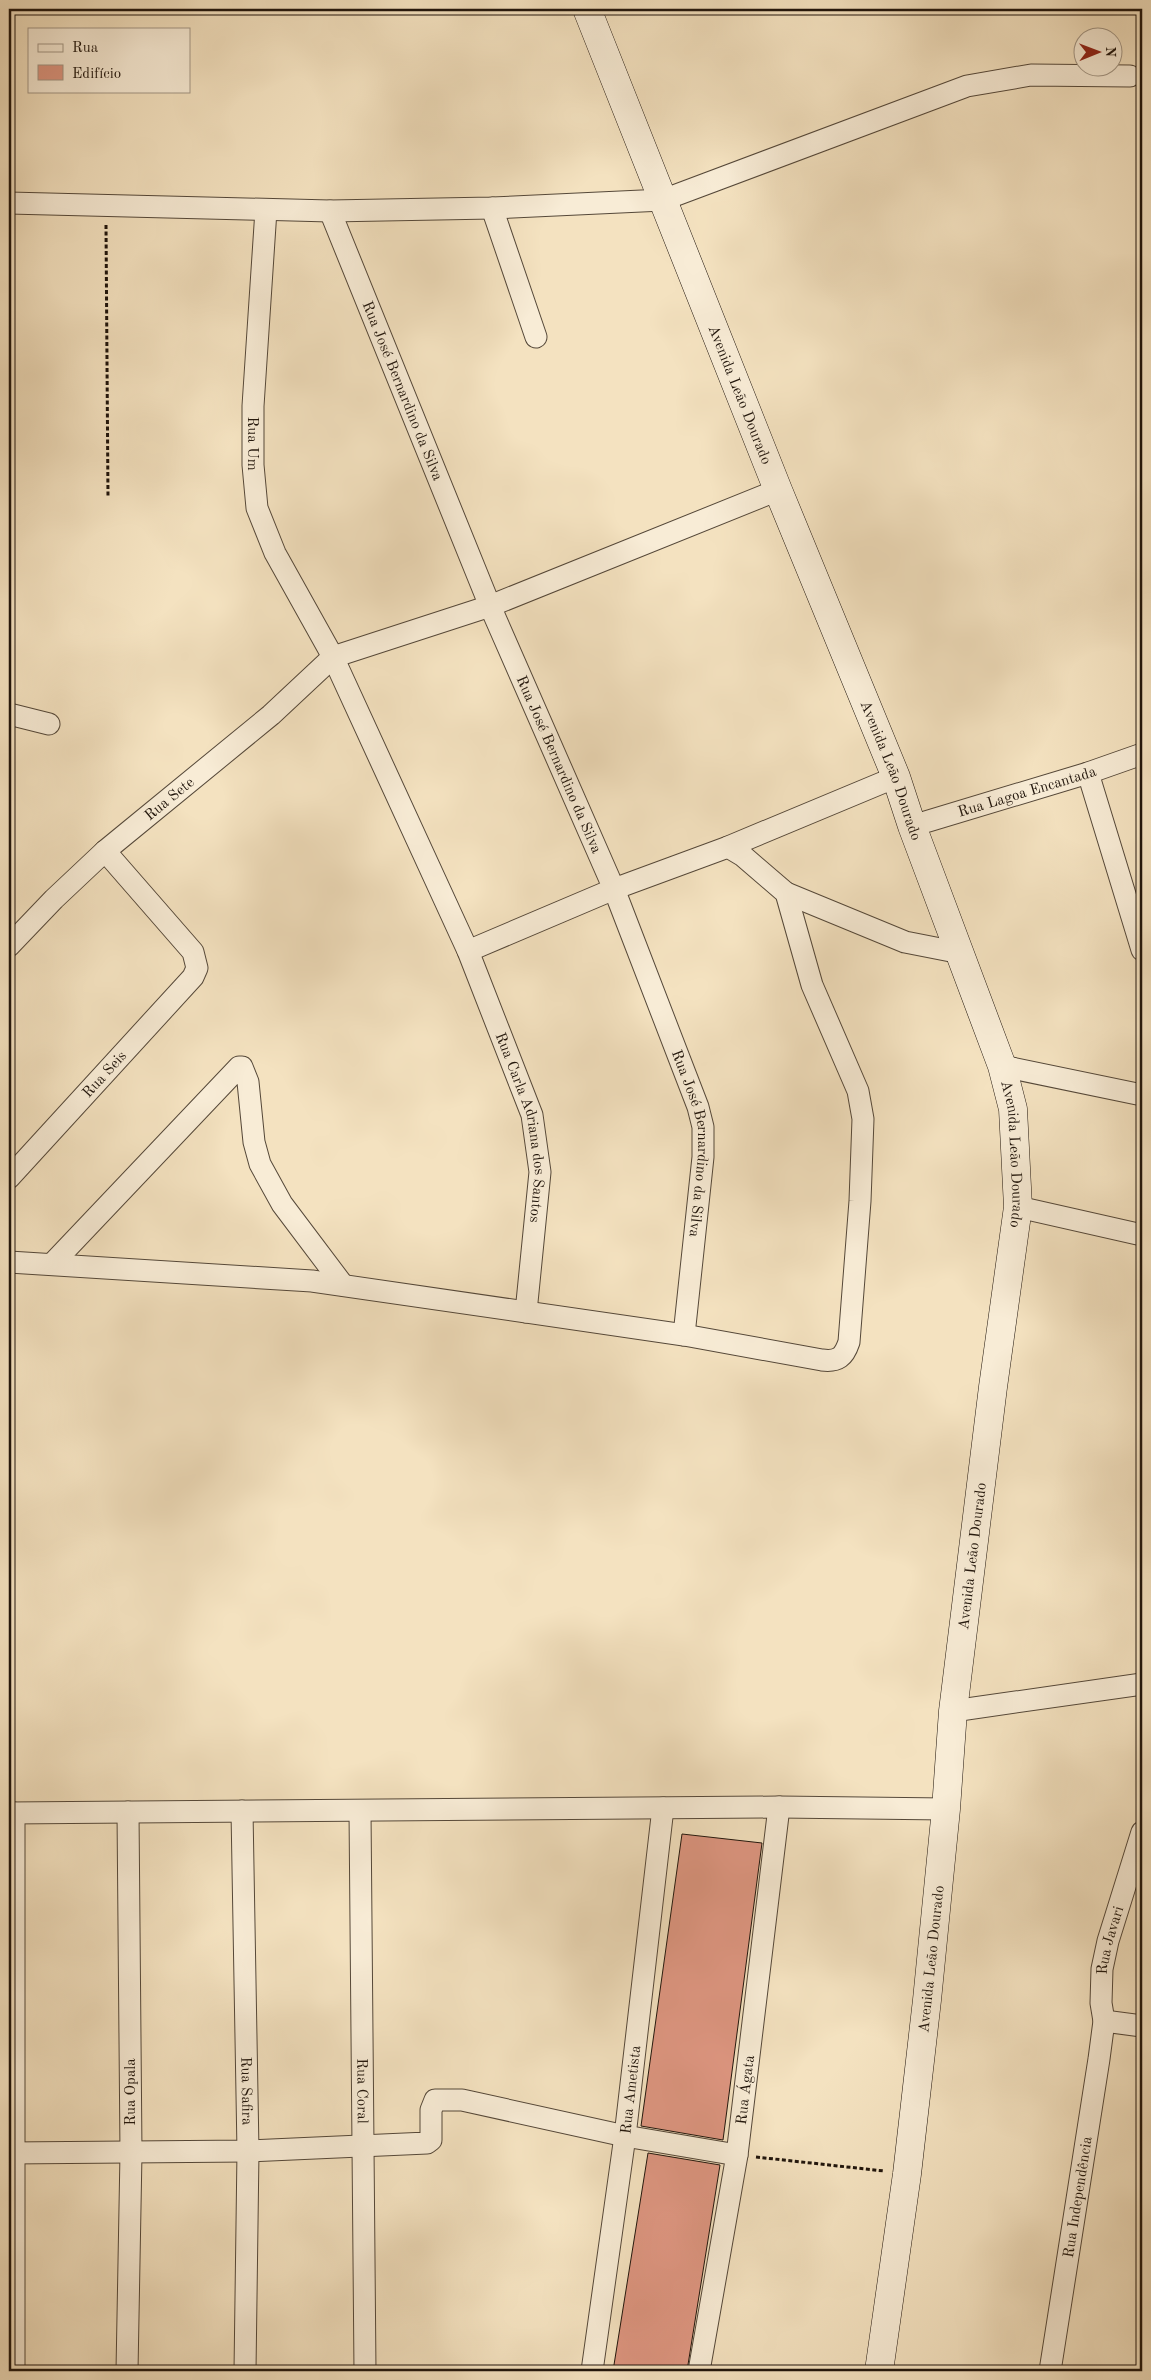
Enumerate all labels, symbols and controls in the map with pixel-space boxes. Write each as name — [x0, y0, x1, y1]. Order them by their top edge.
legend — [28, 28, 190, 92]
north arrow — [1074, 28, 1124, 78]
text: Rua — [72, 41, 99, 56]
text: N — [1103, 46, 1117, 58]
text: Edifício — [72, 67, 121, 82]
street label: Rua José Bernardino da Silva — [358, 299, 445, 484]
street label: Avenida Leão Dourado — [704, 324, 773, 467]
street label: Rua Um — [244, 417, 259, 471]
street label: Rua José Bernardino da Silva — [513, 674, 604, 856]
street label: Avenida Leão Dourado — [856, 699, 923, 843]
street label: Rua Lagoa Encantada — [956, 765, 1099, 821]
street label: Rua Sete — [143, 775, 198, 824]
street label: Rua Carla Adriana dos Santos — [492, 1031, 546, 1223]
street label: Rua José Bernardino da Silva — [668, 1048, 709, 1238]
street label: Rua Seis — [80, 1049, 130, 1101]
street label: Avenida Leão Dourado — [997, 1079, 1024, 1229]
street label: Avenida Leão Dourado — [957, 1482, 990, 1631]
street label: Avenida Leão Dourado — [917, 1885, 948, 2034]
street label: Rua Javari — [1096, 1905, 1127, 1975]
street label: Rua Ametista — [619, 2044, 645, 2135]
street label: Rua Ágata — [735, 2054, 758, 2126]
street label: Rua Safira — [237, 2057, 254, 2126]
street label: Rua Opala — [124, 2058, 139, 2126]
street label: Rua Coral — [353, 2058, 369, 2124]
street label: Rua Independência — [1062, 2135, 1096, 2259]

